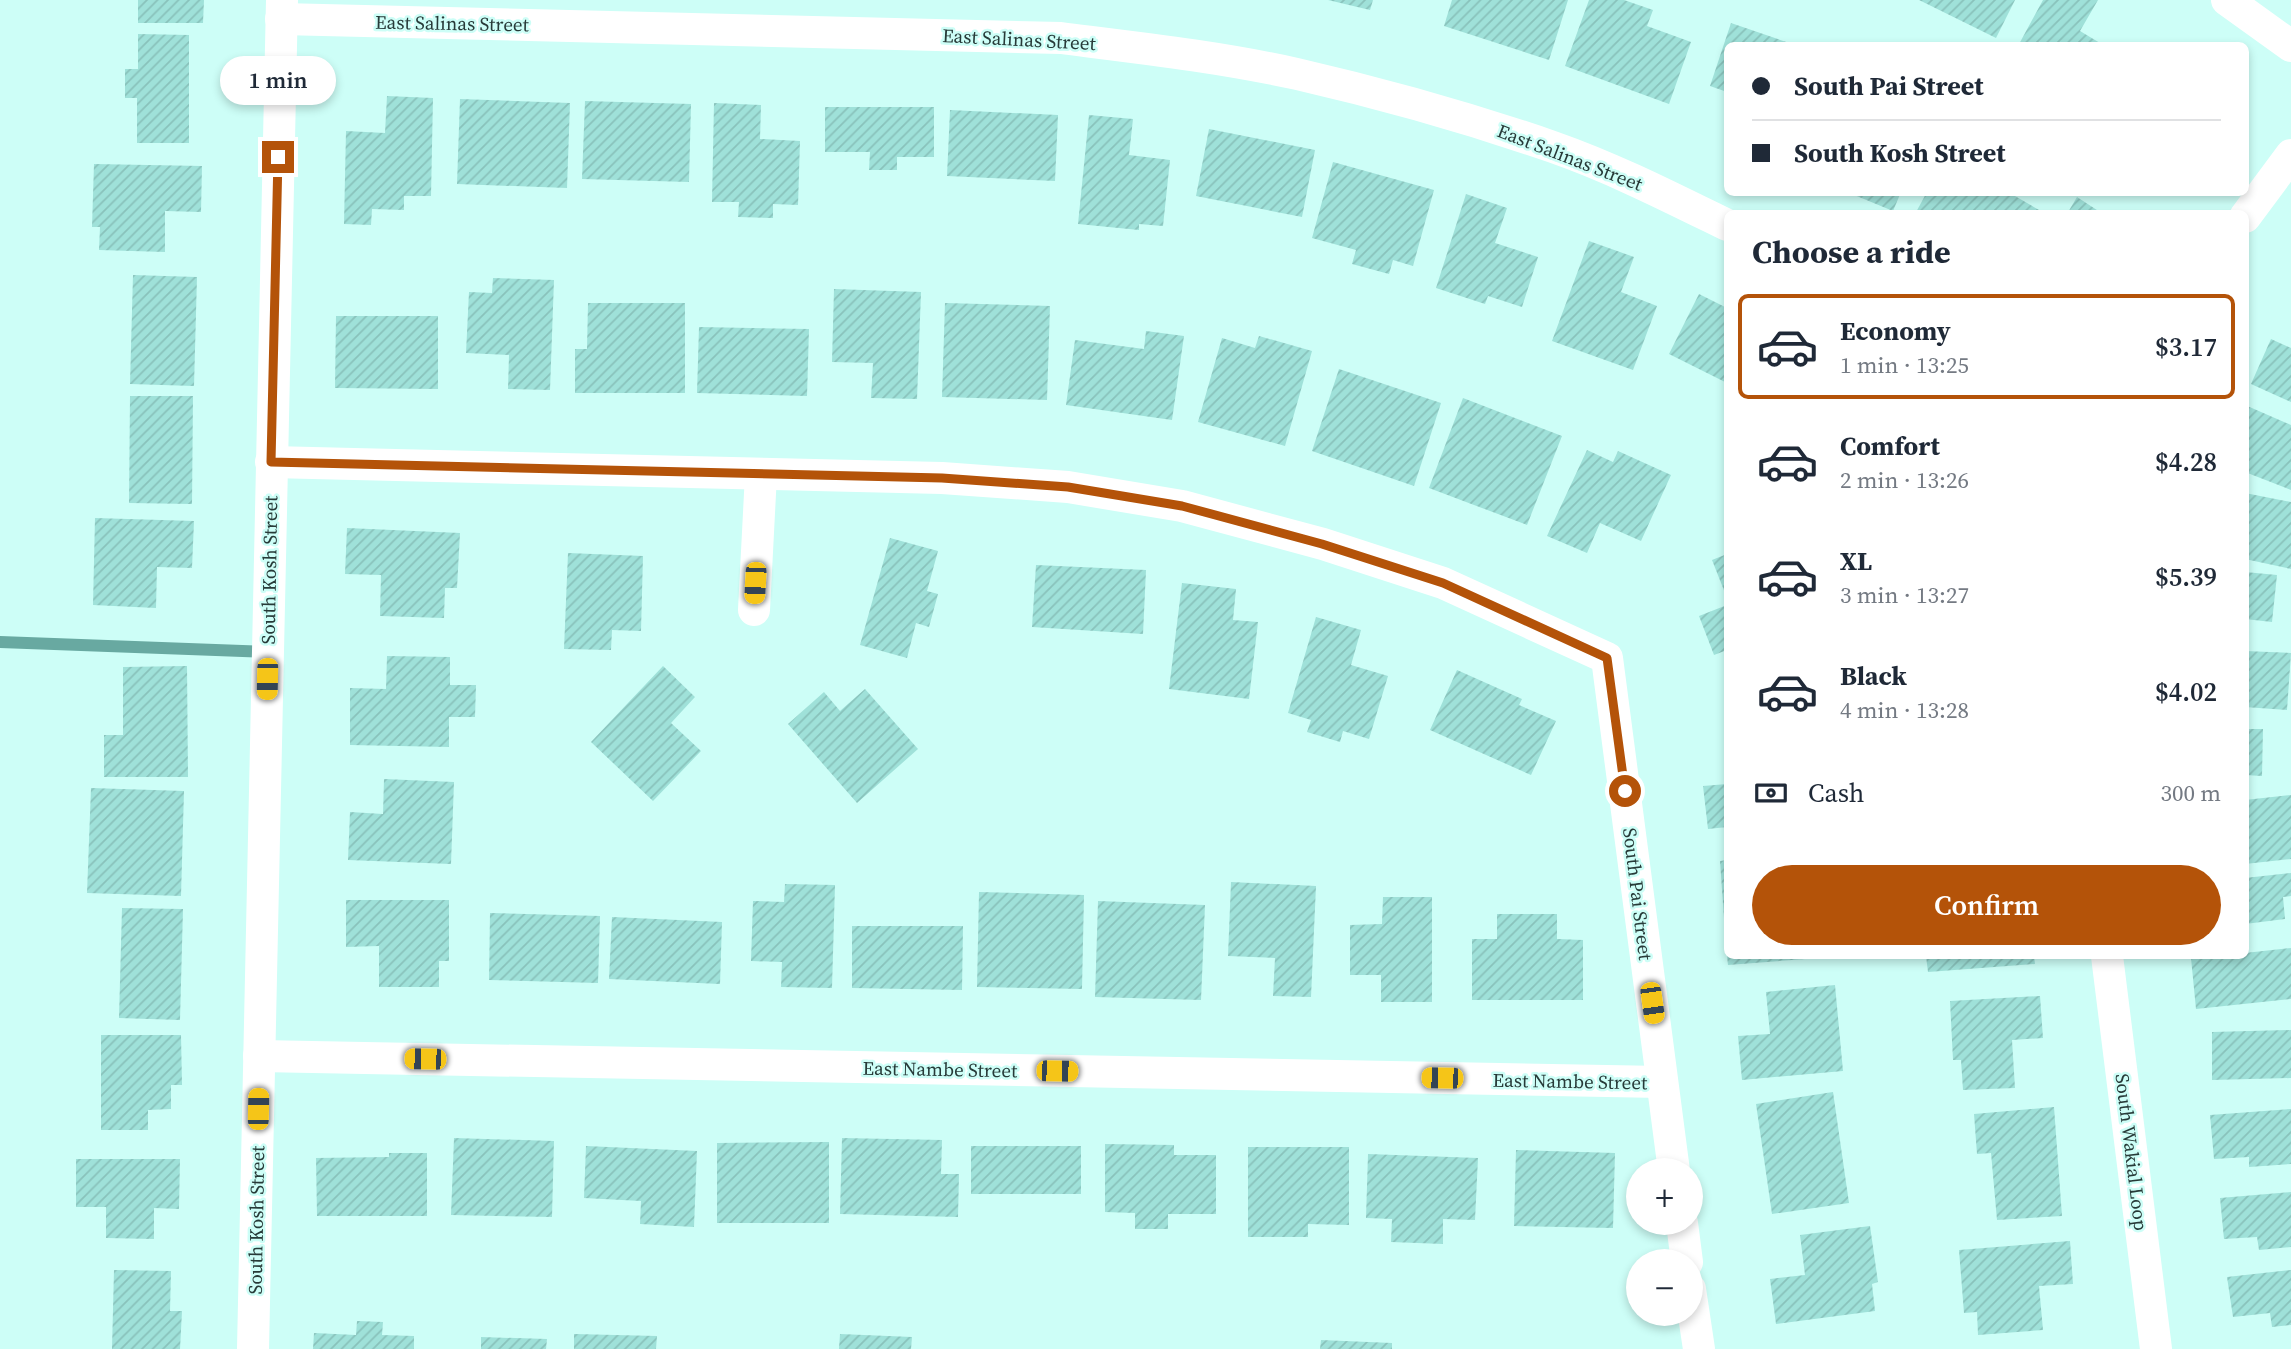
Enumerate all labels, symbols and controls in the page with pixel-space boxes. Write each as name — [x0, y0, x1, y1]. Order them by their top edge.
street label: East Salinas Street — [375, 9, 530, 37]
street label: East Salinas Street — [942, 22, 1097, 56]
callout: 1 min — [220, 55, 336, 104]
text: 1 min — [248, 64, 308, 96]
text: South Pai Street — [1794, 68, 1984, 104]
street label: East Salinas Street — [1494, 117, 1647, 197]
text: South Kosh Street — [1794, 135, 2006, 171]
route end — [262, 141, 294, 173]
text: Choose a ride — [1752, 230, 1951, 274]
text: Economy — [1840, 313, 1951, 349]
icon: car — [1756, 315, 1819, 378]
text: $3.17 — [2155, 329, 2217, 365]
text: 1 min · 13:25 — [1840, 349, 1969, 381]
text: Comfort — [1840, 428, 1940, 464]
icon: car — [1756, 430, 1819, 493]
text: $4.28 — [2155, 444, 2217, 480]
text: 2 min · 13:26 — [1840, 464, 1969, 496]
street label: South Kosh Street — [255, 495, 283, 645]
text: XL — [1840, 543, 1872, 579]
icon: car — [1756, 545, 1819, 608]
text: $5.39 — [2155, 559, 2217, 595]
car — [744, 561, 767, 605]
text: 3 min · 13:27 — [1840, 579, 1969, 611]
car — [257, 658, 278, 700]
text: Black — [1840, 658, 1907, 694]
icon: car — [1756, 660, 1819, 723]
text: $4.02 — [2155, 674, 2217, 710]
text: 4 min · 13:28 — [1840, 694, 1969, 726]
icon: cash — [1752, 774, 1790, 812]
route start — [1609, 775, 1641, 807]
text: Cash — [1808, 775, 1864, 811]
text: 300 m — [2160, 777, 2221, 809]
street label: South Pai Street — [1617, 826, 1659, 962]
button: Confirm — [1752, 865, 2221, 945]
car — [1639, 981, 1666, 1025]
car — [404, 1048, 447, 1070]
street label: East Nambe Street — [862, 1055, 1018, 1083]
car — [1036, 1060, 1079, 1082]
car — [1421, 1067, 1464, 1089]
street label: East Nambe Street — [1492, 1067, 1648, 1095]
street label: South Wakial Loop — [2109, 1072, 2155, 1232]
car — [248, 1088, 269, 1130]
street label: South Kosh Street — [242, 1145, 270, 1295]
map controls — [1626, 1158, 1703, 1326]
button: + — [1626, 1158, 1703, 1235]
button: − — [1626, 1249, 1703, 1326]

